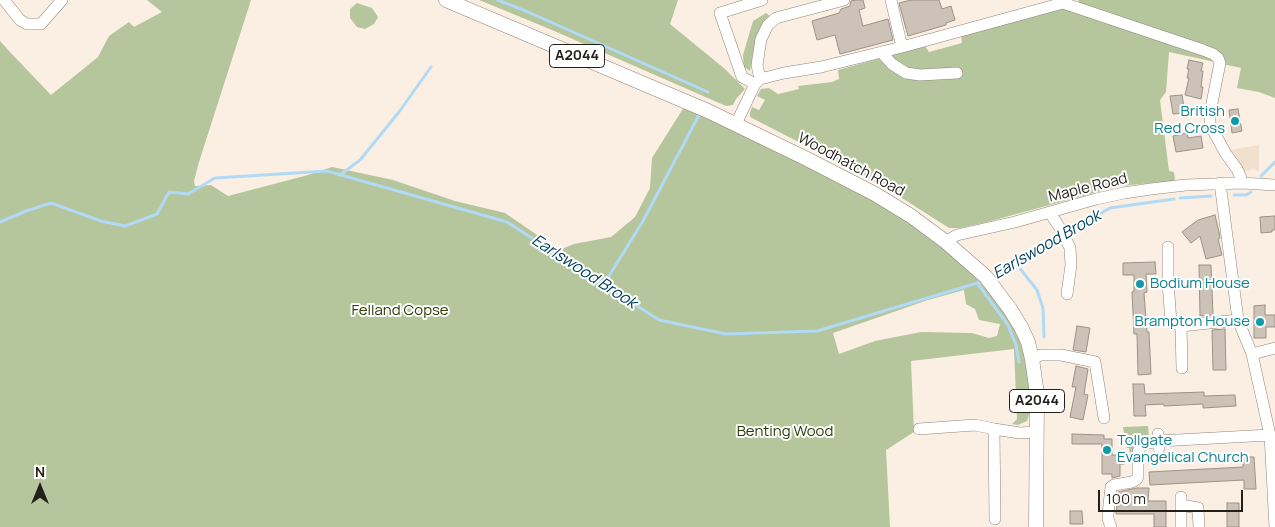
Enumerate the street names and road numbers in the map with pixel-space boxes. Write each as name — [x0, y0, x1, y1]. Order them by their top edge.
road number: A2044 — [550, 44, 604, 68]
street label: Woodhatch Road — [794, 129, 908, 201]
street label: Maple Road — [1047, 170, 1129, 206]
road number: A2044 — [1010, 390, 1064, 412]

